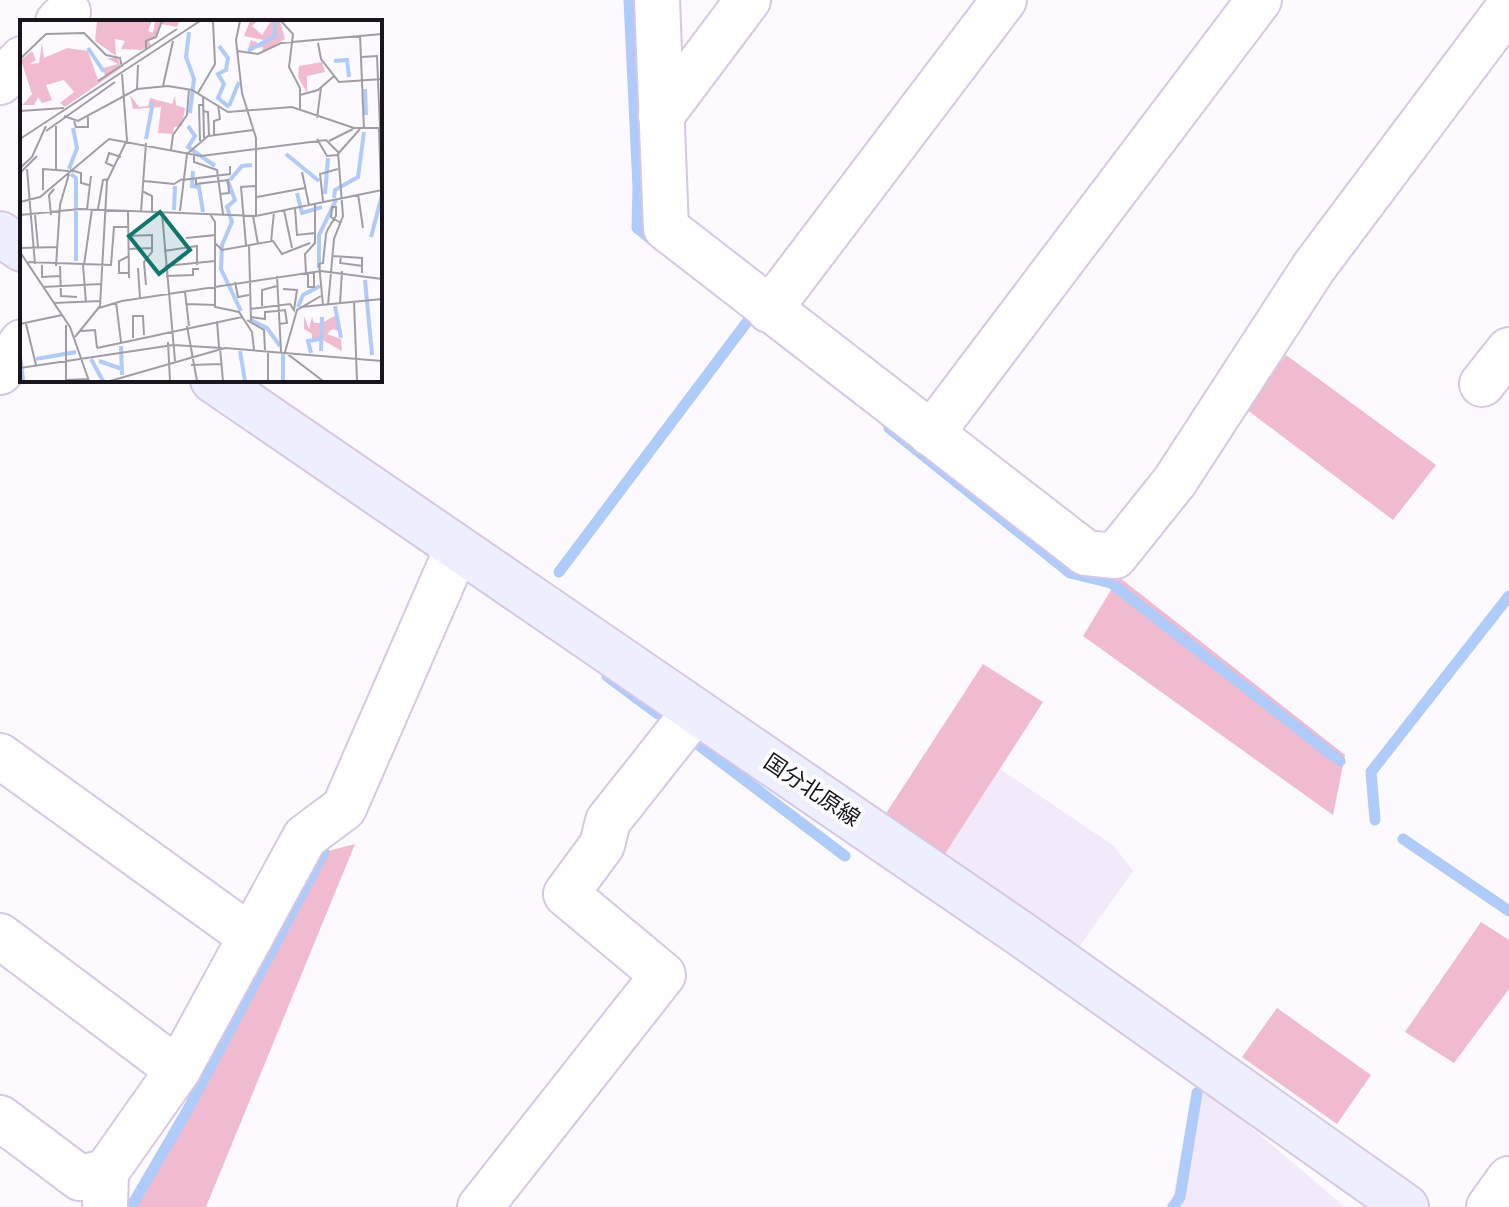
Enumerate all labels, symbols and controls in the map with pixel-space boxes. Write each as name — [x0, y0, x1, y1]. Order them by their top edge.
inset map — [20, 20, 382, 382]
street label: 国分北原線 — [759, 749, 865, 831]

